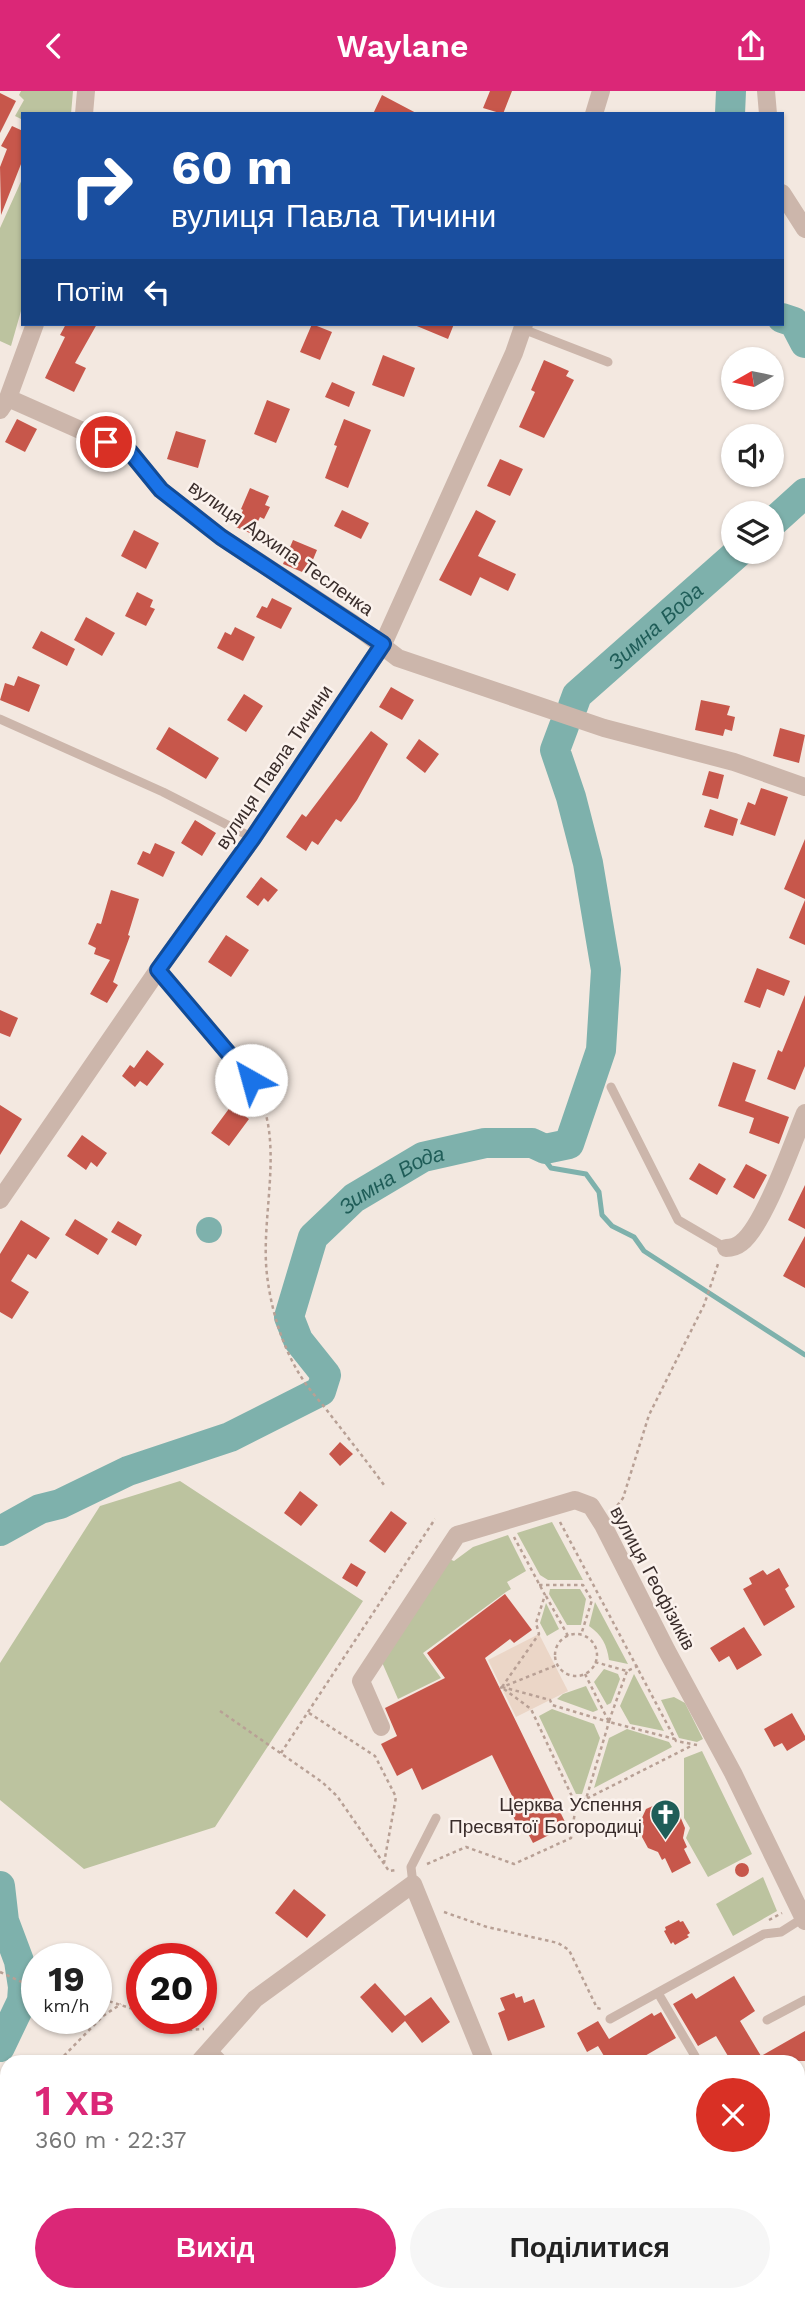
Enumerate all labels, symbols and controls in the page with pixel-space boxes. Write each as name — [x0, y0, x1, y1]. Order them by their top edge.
icon: back — [35, 27, 73, 65]
text: Waylane — [336, 27, 469, 65]
icon: share — [732, 27, 770, 65]
text: 60 m — [171, 138, 293, 196]
icon: right — [56, 140, 147, 231]
text: вулиця Павла Тичини — [171, 197, 496, 235]
icon: left — [138, 273, 176, 311]
text: Потім — [56, 277, 124, 307]
north arrow — [721, 347, 784, 409]
map controls — [721, 347, 784, 564]
pin — [76, 412, 136, 472]
icon: arrive — [87, 423, 125, 461]
button: sound — [721, 424, 784, 487]
street label: вулиця Архипа Тесленка — [184, 475, 378, 621]
button: layers — [721, 501, 784, 564]
water label: Зимна Вода — [603, 577, 708, 674]
street label: вулиця Павла Тичини — [210, 681, 338, 853]
position arrow — [214, 1043, 288, 1117]
water label: Зимна Вода — [333, 1140, 446, 1219]
street label: вулиця Геофізиків — [605, 1502, 701, 1654]
place label: Церква Успення Пресвятої Богородиці — [449, 1793, 642, 1838]
church icon: Церква Успення Пресвятої Богородиці — [648, 1798, 682, 1842]
speed limit sign: 20 — [126, 1943, 217, 2034]
text: 19 — [48, 1958, 85, 2000]
text: km/h — [43, 1995, 90, 2016]
text: 1 хв — [35, 2076, 115, 2125]
button: close — [696, 2078, 770, 2152]
text: 360 m · 22:37 — [35, 2127, 186, 2154]
button: Вихід — [35, 2208, 396, 2288]
button: Поділитися — [410, 2208, 770, 2288]

